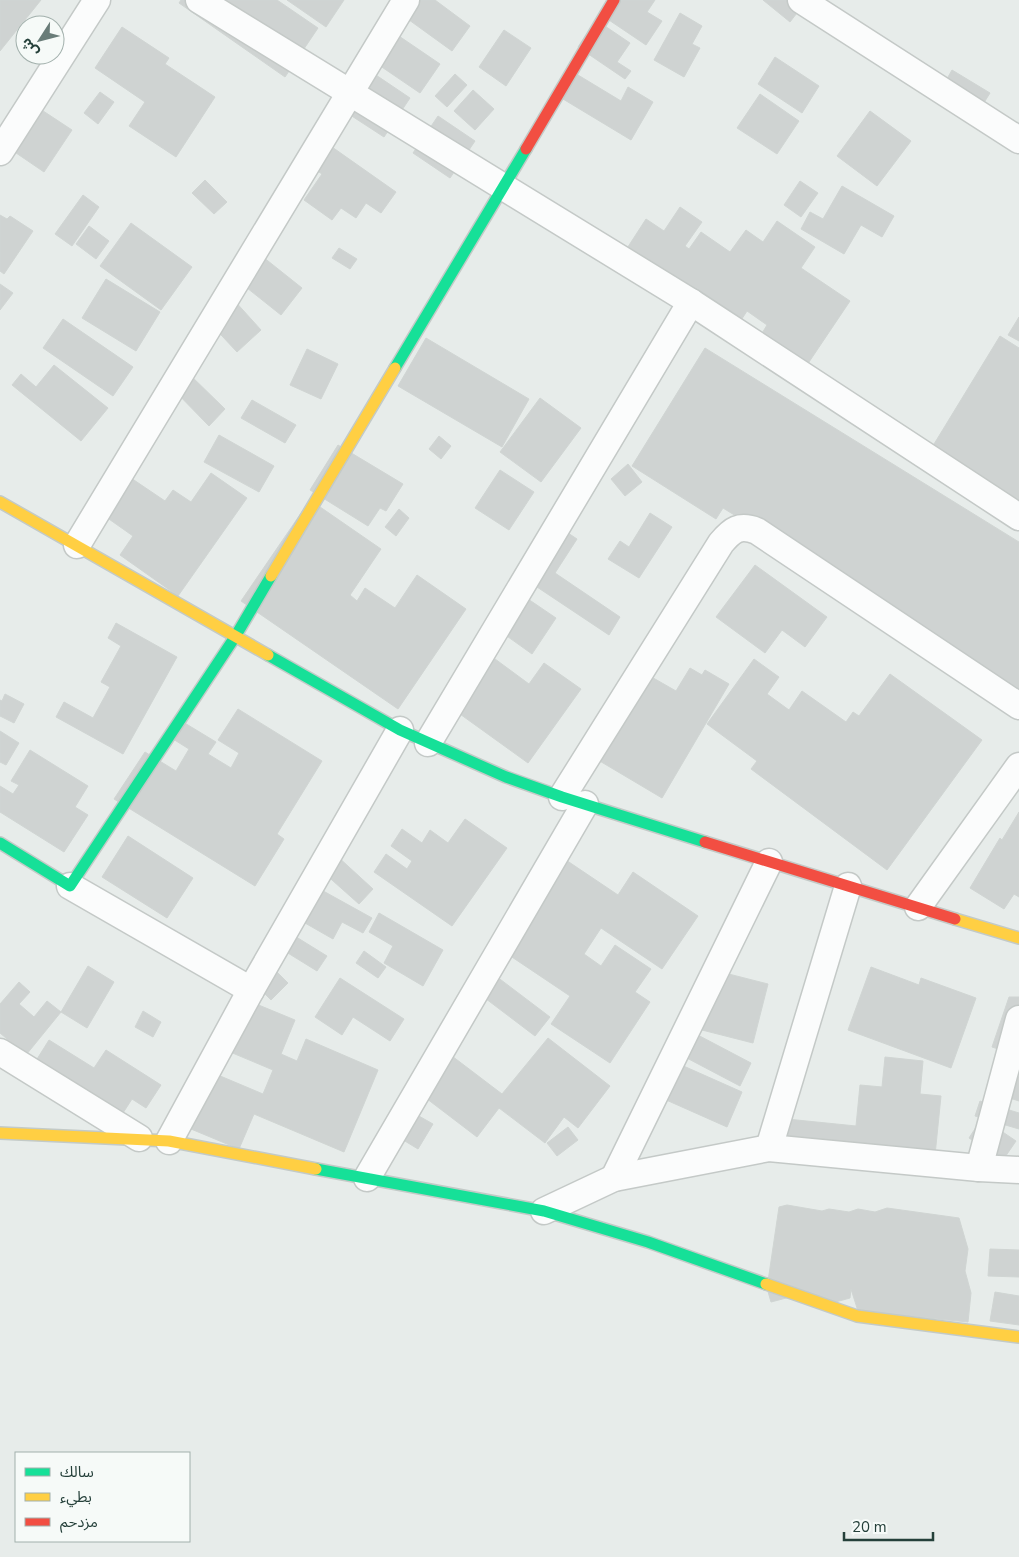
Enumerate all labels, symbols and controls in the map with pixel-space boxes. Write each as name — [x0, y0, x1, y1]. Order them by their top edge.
north arrow — [15, 15, 65, 65]
text: ش — [17, 34, 43, 61]
legend — [15, 1452, 190, 1542]
text: سالك — [60, 1462, 94, 1482]
text: بطيء — [60, 1487, 92, 1508]
scale bar — [844, 1510, 933, 1542]
text: مزدحم — [60, 1512, 98, 1533]
text: 20 m — [852, 1517, 887, 1537]

